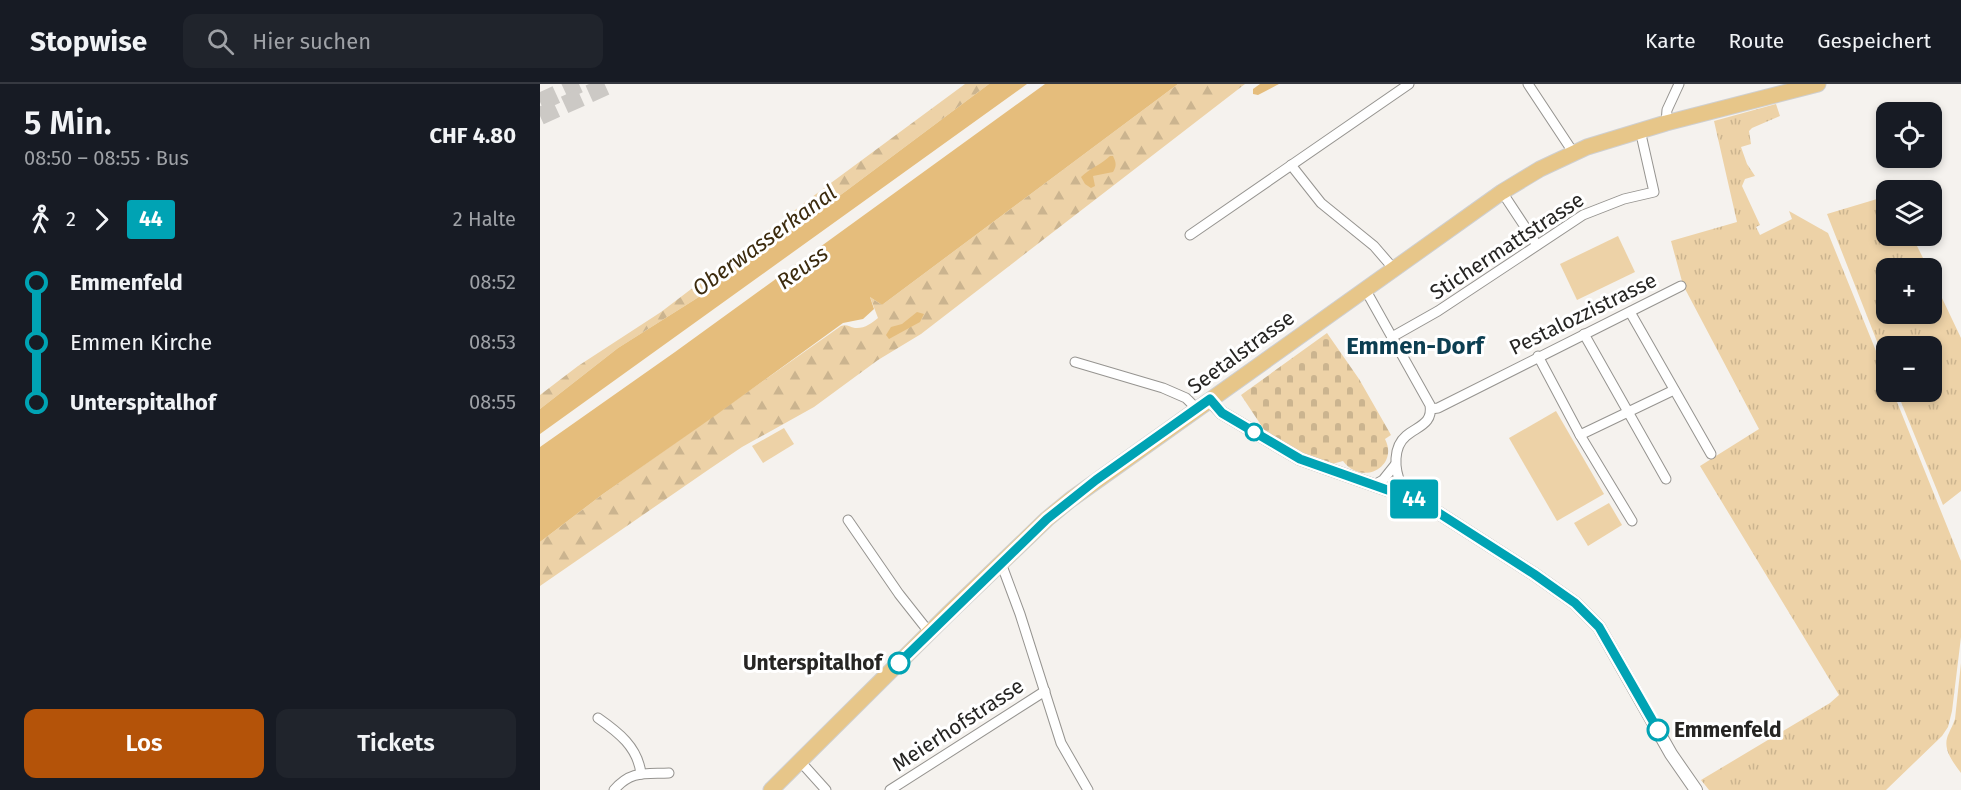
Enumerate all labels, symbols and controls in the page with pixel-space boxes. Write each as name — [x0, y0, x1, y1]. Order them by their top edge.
search box — [183, 14, 603, 68]
text: Stopwise — [30, 25, 147, 58]
icon: search — [204, 25, 237, 58]
text: Hier suchen — [252, 28, 371, 55]
text: Karte — [1645, 28, 1696, 54]
text: Route — [1729, 28, 1784, 54]
text: Gespeichert — [1817, 28, 1931, 54]
map controls — [1876, 102, 1942, 402]
button: locate — [1876, 102, 1942, 168]
text: 5 Min. — [24, 103, 112, 143]
text: CHF 4.80 — [429, 122, 516, 149]
text: 08:50 – 08:55 · Bus — [24, 146, 189, 170]
water label: Oberwasserkanal — [687, 179, 842, 302]
button: layers — [1876, 180, 1942, 246]
street label: Stichermattstrasse — [1425, 187, 1589, 305]
icon: walk — [24, 203, 57, 236]
icon: forward — [85, 203, 118, 236]
text: 44 — [139, 206, 163, 232]
text: 2 — [66, 207, 76, 231]
text: 2 Halte — [453, 207, 516, 231]
water label: Reuss — [771, 240, 833, 295]
button: + — [1876, 258, 1942, 324]
street label: Pestalozzistrasse — [1505, 267, 1661, 361]
text: Emmenfeld — [70, 269, 183, 296]
text: 08:52 — [469, 270, 516, 294]
street label: Seetalstrasse — [1182, 304, 1300, 400]
text: Emmen Kirche — [70, 329, 212, 356]
text: 08:53 — [469, 330, 516, 354]
district label: Emmen-Dorf — [1346, 332, 1486, 360]
button: − — [1876, 336, 1942, 402]
text: Unterspitalhof — [70, 389, 216, 416]
text: 08:55 — [469, 390, 516, 414]
unlabelled marker — [1245, 423, 1263, 441]
line badge: 44 — [1387, 480, 1441, 518]
text: 44 — [1402, 486, 1426, 512]
place label: Unterspitalhof — [743, 650, 885, 676]
marker: Unterspitalhof — [888, 652, 910, 674]
street label: Meierhofstrasse — [887, 673, 1029, 777]
button: Los — [24, 709, 264, 778]
button: Tickets — [276, 709, 516, 778]
place label: Emmenfeld — [1674, 717, 1782, 743]
marker: Emmenfeld — [1647, 719, 1669, 741]

